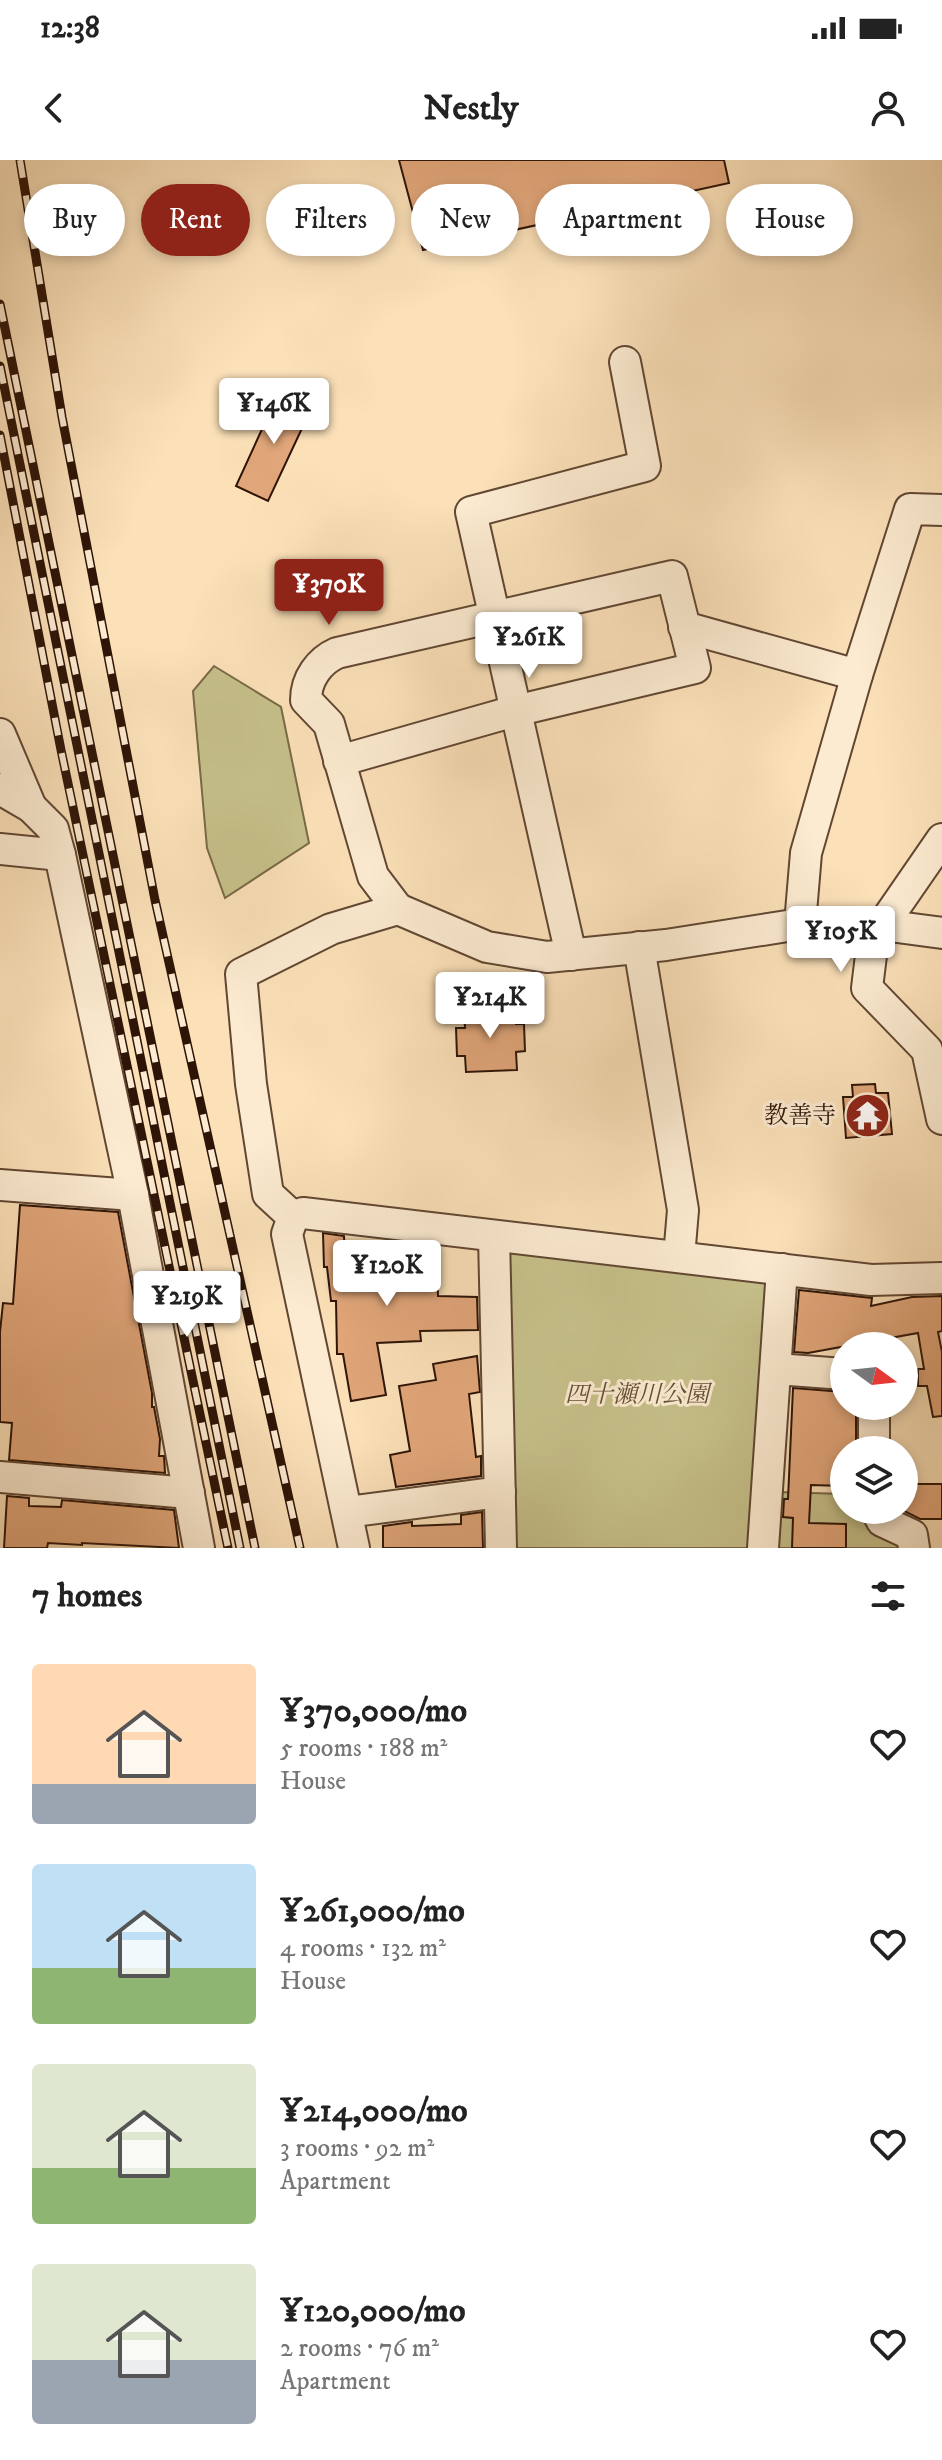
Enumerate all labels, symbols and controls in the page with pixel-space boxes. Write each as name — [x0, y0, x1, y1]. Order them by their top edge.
text: 12:38 — [40, 10, 100, 47]
icon: back — [32, 86, 76, 130]
text: Nestly — [424, 86, 518, 131]
icon: person — [866, 86, 910, 130]
chip: Buy — [24, 184, 125, 256]
chip: Rent — [141, 184, 250, 256]
chip: Filters — [266, 184, 395, 256]
chip: New — [411, 184, 519, 256]
chip: Apartment — [535, 184, 710, 256]
chip: House — [726, 184, 853, 256]
pin: ¥146K — [218, 378, 330, 446]
text: ¥146K — [237, 387, 311, 420]
pin: ¥370K — [273, 559, 385, 627]
text: ¥370K — [292, 568, 366, 601]
pin: ¥261K — [473, 612, 585, 680]
text: ¥261K — [493, 621, 565, 654]
pin: ¥105K — [785, 906, 897, 974]
text: ¥105K — [805, 915, 877, 948]
pin: ¥214K — [434, 972, 546, 1040]
text: ¥214K — [454, 981, 527, 1014]
temple icon: 教善寺 — [843, 1092, 891, 1140]
place label: 教善寺 — [764, 1101, 836, 1131]
pin: ¥120K — [331, 1240, 443, 1308]
text: ¥120K — [351, 1249, 423, 1282]
pin: ¥219K — [131, 1271, 243, 1339]
text: ¥219K — [152, 1280, 222, 1313]
north arrow — [830, 1332, 918, 1420]
map controls — [830, 1332, 918, 1524]
park label: 四十瀬川公園 — [565, 1380, 713, 1410]
button: layers — [830, 1436, 918, 1524]
icon: filters — [866, 1574, 910, 1618]
text: 7 homes — [32, 1575, 142, 1617]
text: ¥370,000/mo — [280, 1690, 467, 1732]
icon: home — [96, 1696, 192, 1792]
icon: heart — [866, 1722, 910, 1766]
text: 5 rooms · 188 m² — [280, 1732, 447, 1765]
text: House — [280, 1765, 346, 1798]
text: ¥261,000/mo — [280, 1890, 465, 1932]
icon: home — [96, 1896, 192, 1992]
icon: heart — [866, 1922, 910, 1966]
text: 4 rooms · 132 m² — [280, 1932, 446, 1965]
text: House — [280, 1965, 346, 1998]
text: ¥214,000/mo — [280, 2090, 468, 2132]
icon: home — [96, 2096, 192, 2192]
icon: heart — [866, 2122, 910, 2166]
text: 3 rooms · 92 m² — [280, 2132, 434, 2165]
text: Apartment — [280, 2165, 391, 2198]
text: ¥120,000/mo — [280, 2290, 466, 2332]
icon: home — [96, 2296, 192, 2392]
icon: heart — [866, 2322, 910, 2366]
text: 2 rooms · 76 m² — [280, 2332, 439, 2365]
text: Apartment — [280, 2365, 391, 2398]

